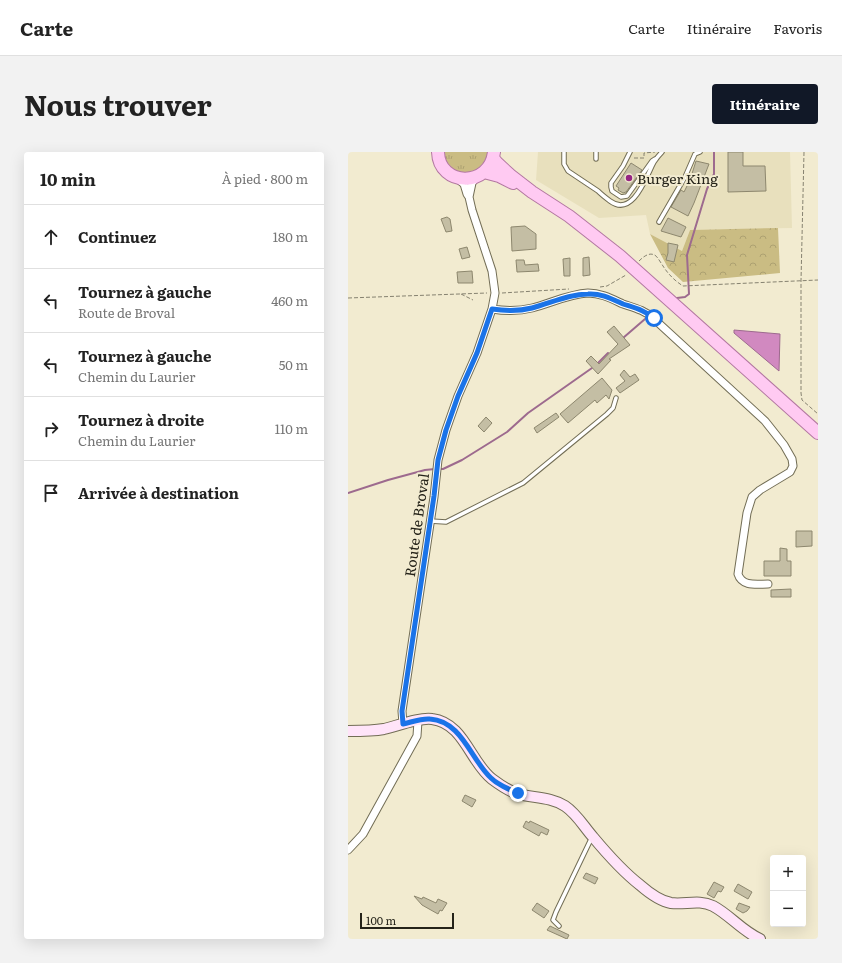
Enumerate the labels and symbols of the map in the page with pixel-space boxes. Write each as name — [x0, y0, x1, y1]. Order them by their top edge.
place label: Burger King — [637, 168, 718, 188]
marker: Burger King — [624, 173, 634, 183]
route start — [645, 309, 663, 327]
street label: Route de Broval — [399, 472, 433, 578]
route end — [509, 784, 527, 802]
scale bar — [360, 911, 454, 930]

